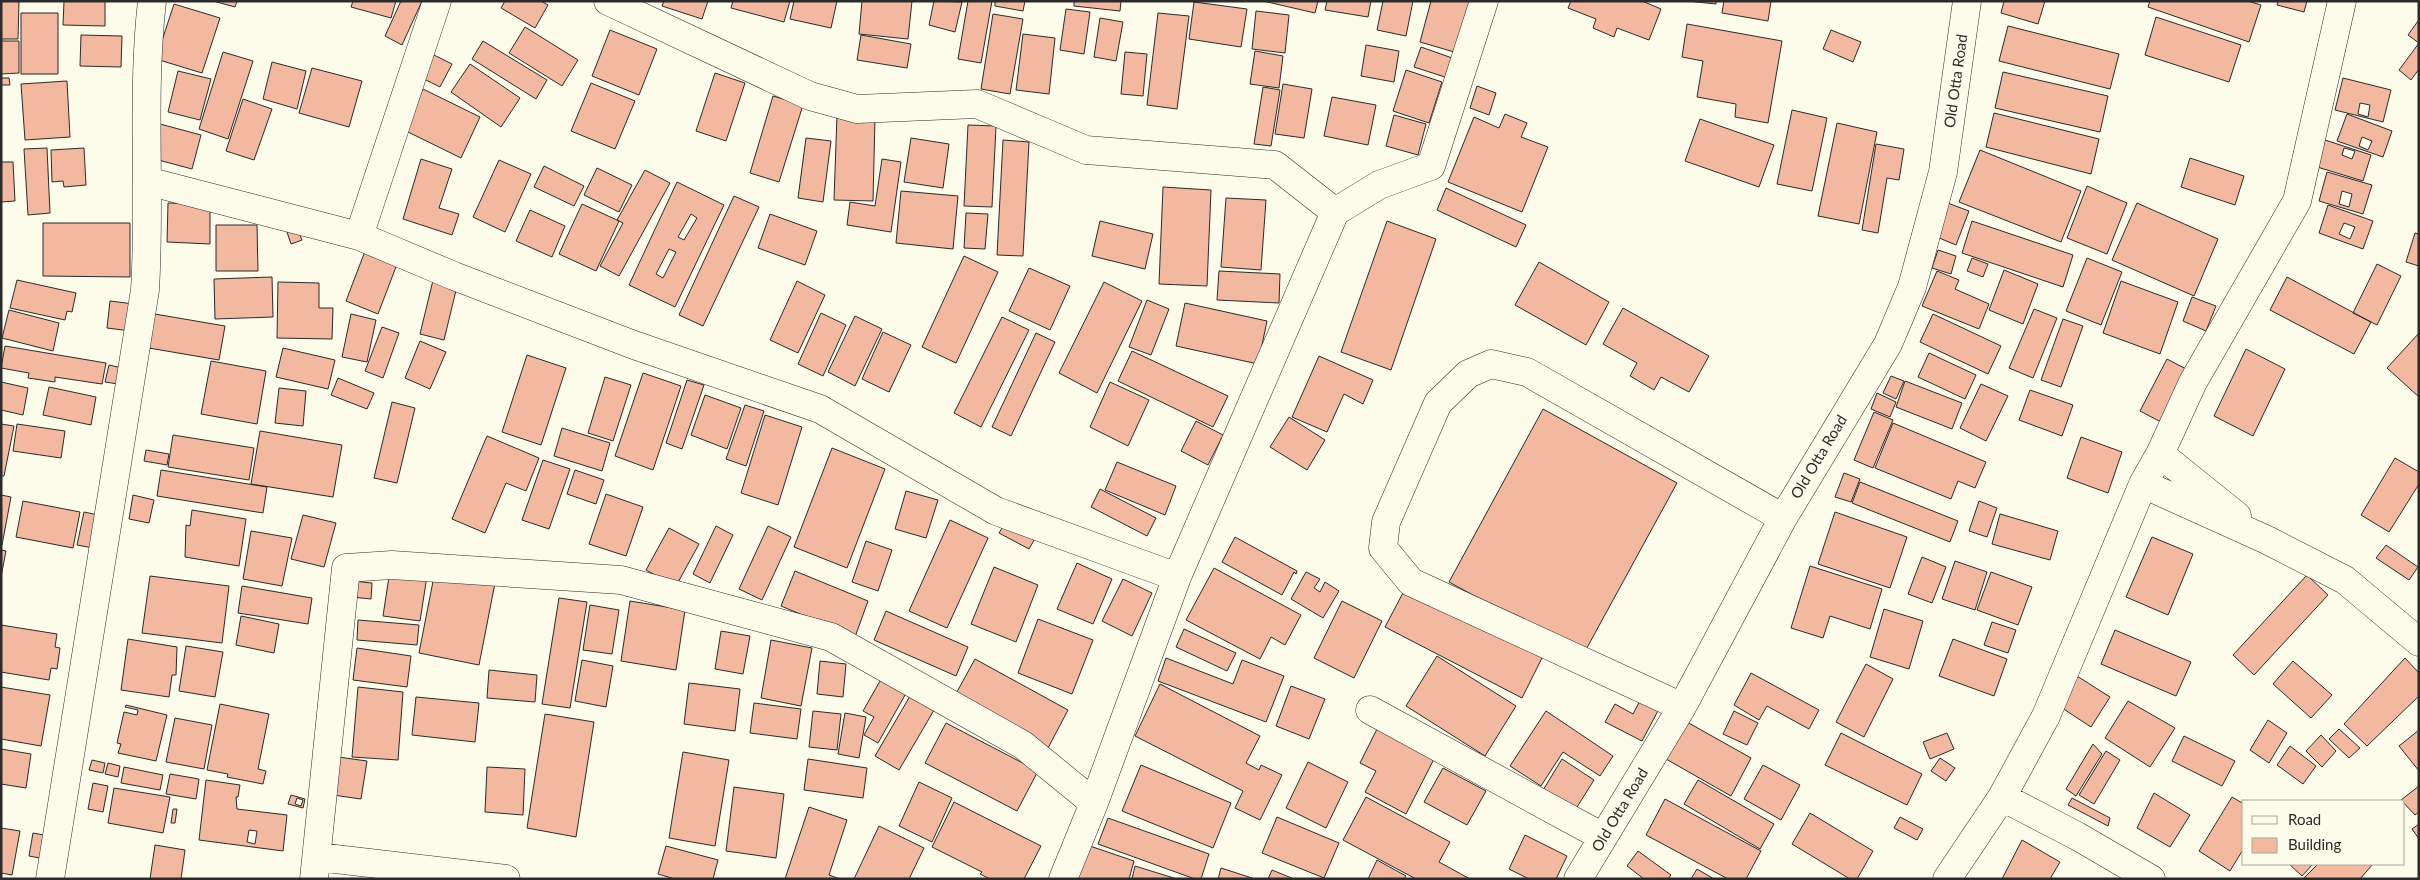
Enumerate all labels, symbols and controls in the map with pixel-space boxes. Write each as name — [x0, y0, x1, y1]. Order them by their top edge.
street label: Old Otta Road — [1940, 33, 1970, 129]
street label: Old Otta Road — [1786, 411, 1850, 502]
street label: Old Otta Road — [1587, 764, 1651, 855]
legend — [2242, 800, 2405, 865]
text: Road — [2288, 810, 2321, 828]
text: Building — [2288, 835, 2341, 853]

